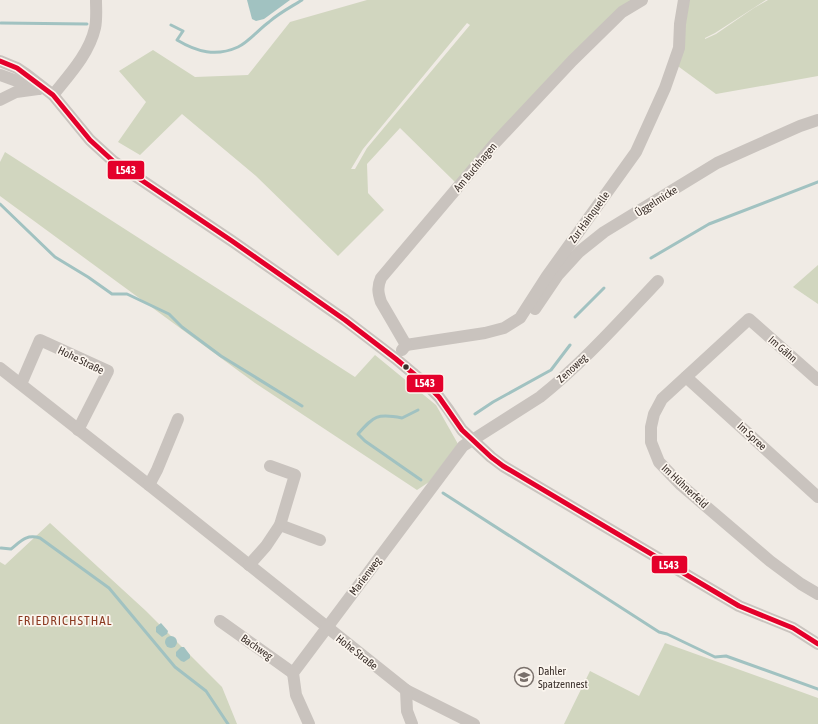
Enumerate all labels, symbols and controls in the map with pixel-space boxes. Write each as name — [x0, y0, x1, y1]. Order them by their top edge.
street label: Am Buchhagen — [451, 140, 499, 194]
line badge: L543 — [107, 160, 145, 180]
text: L543 — [116, 164, 136, 176]
street label: Üggelmicke — [633, 183, 679, 219]
street label: Zur Hainquelle — [566, 189, 612, 245]
street label: Im Gähn — [766, 333, 800, 365]
street label: Hohe Straße — [56, 344, 106, 376]
street label: Zenoweg — [555, 351, 590, 385]
unlabelled marker — [401, 362, 411, 372]
line badge: L543 — [406, 374, 444, 393]
text: L543 — [415, 377, 435, 389]
street label: Im Spree — [735, 420, 769, 452]
street label: Im Hühnerfeld — [659, 462, 711, 510]
street label: Marienweg — [347, 554, 383, 597]
line badge: L543 — [651, 555, 688, 574]
text: L543 — [659, 559, 679, 571]
district label: FRIEDRICHSTHAL — [17, 613, 113, 628]
street label: Bachweg — [239, 632, 275, 662]
street label: Hohe Straße — [334, 632, 380, 672]
place label: Dahler Spatzennest — [538, 665, 588, 690]
school or university icon: Dahler Spatzennest — [513, 666, 535, 688]

